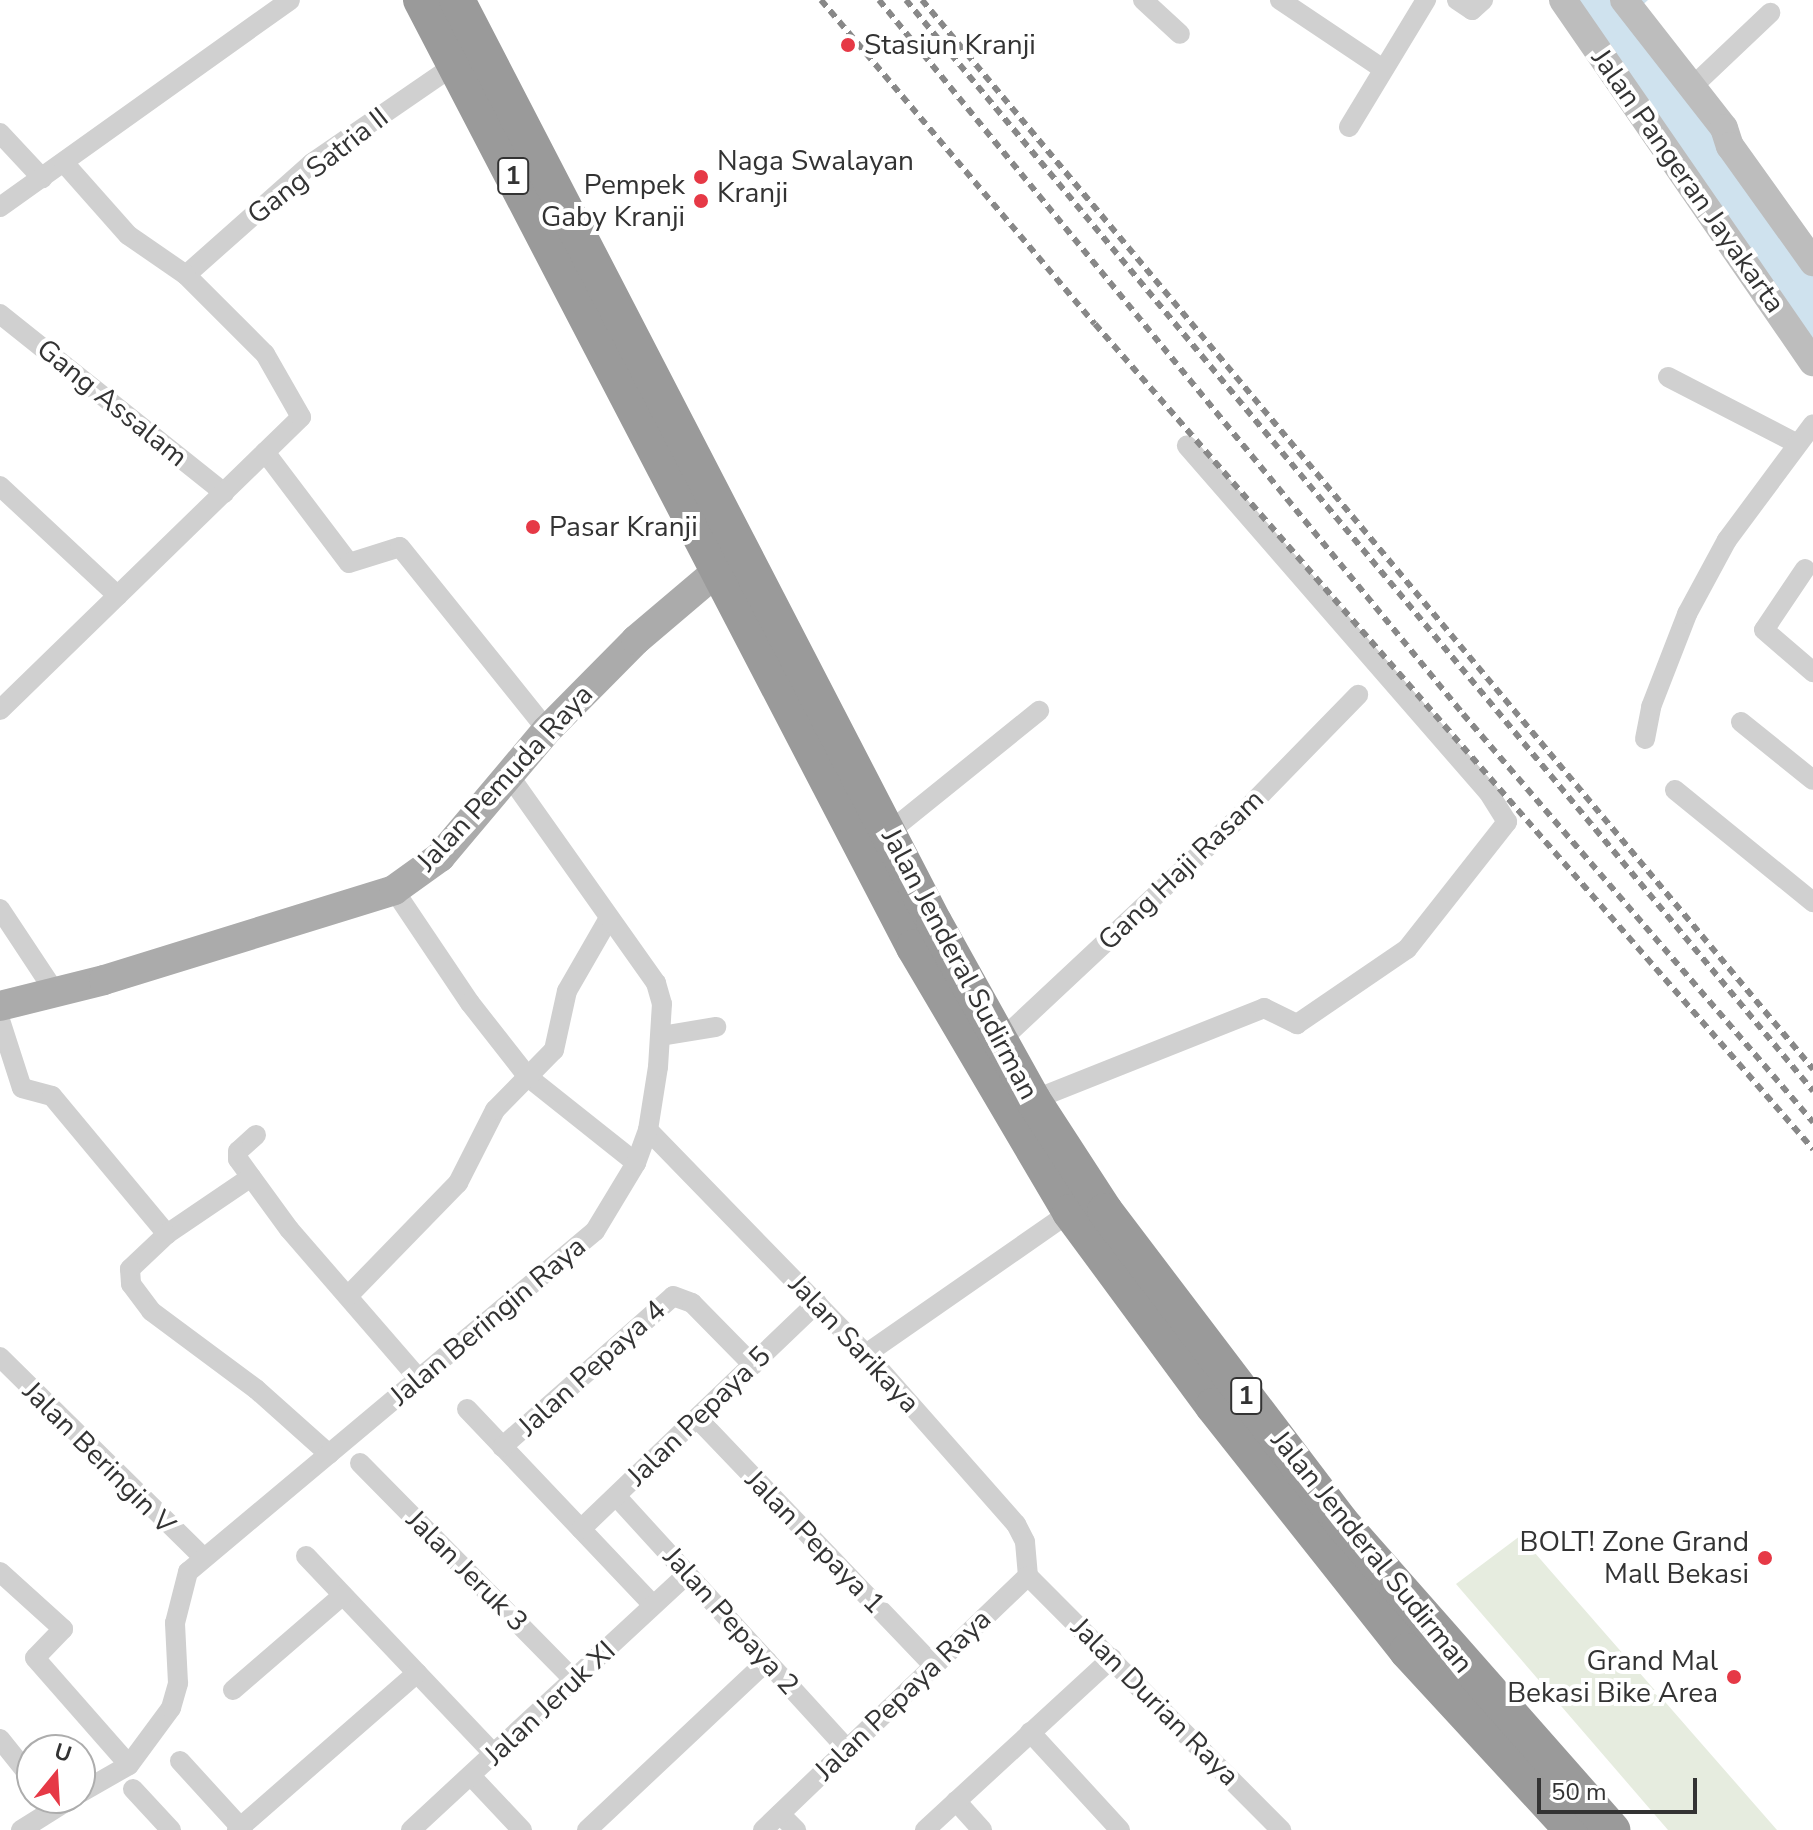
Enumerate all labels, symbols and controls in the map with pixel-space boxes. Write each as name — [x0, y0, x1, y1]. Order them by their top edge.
place label: Stasiun Kranji — [864, 28, 1036, 62]
marker: Stasiun Kranji — [839, 36, 857, 54]
street label: Jalan Pangeran Jayakarta — [1584, 43, 1792, 319]
street label: Gang Satria II — [241, 101, 395, 231]
place label: Naga Swalayan Kranji — [717, 144, 914, 210]
road number: 1 — [497, 154, 529, 198]
place label: Pempek Gaby Kranji — [541, 168, 685, 234]
marker: Naga Swalayan Kranji — [692, 168, 710, 186]
marker: Pempek Gaby Kranji — [692, 192, 710, 210]
street label: Gang Assalam — [30, 332, 194, 474]
place label: Pasar Kranji — [549, 510, 698, 544]
marker: Pasar Kranji — [524, 518, 542, 536]
street label: Jalan Pemuda Raya — [410, 678, 600, 878]
street label: Gang Haji Rasam — [1091, 783, 1271, 957]
street label: Jalan Jenderal Sudirman — [874, 823, 1046, 1105]
street label: Jalan Beringin Raya — [383, 1229, 593, 1413]
street label: Jalan Sarikaya — [782, 1268, 926, 1420]
street label: Jalan Pepaya 4 — [512, 1293, 672, 1443]
street label: Jalan Pepaya 5 — [620, 1339, 778, 1493]
road number: 1 — [1230, 1374, 1262, 1418]
street label: Jalan Beringin V — [16, 1375, 182, 1541]
street label: Jalan Jenderal Sudirman — [1264, 1424, 1480, 1680]
street label: Jalan Pepaya 1 — [738, 1463, 892, 1621]
street label: Jalan Jeruk 3 — [399, 1503, 535, 1639]
place label: BOLT! Zone Grand Mall Bekasi — [1520, 1525, 1749, 1591]
street label: Jalan Pepaya 2 — [656, 1541, 806, 1701]
marker: BOLT! Zone Grand Mall Bekasi — [1756, 1549, 1774, 1567]
street label: Jalan Pepaya Raya — [808, 1602, 998, 1788]
street label: Jalan Durian Raya — [1064, 1611, 1246, 1793]
street label: Jalan Jeruk XI — [478, 1634, 622, 1772]
place label: Grand Mal Bekasi Bike Area — [1507, 1644, 1718, 1710]
marker: Grand Mal Bekasi Bike Area — [1725, 1668, 1743, 1686]
north arrow — [16, 1734, 96, 1814]
text: U — [50, 1736, 75, 1770]
scale bar — [1541, 1762, 1701, 1812]
text: 50 m — [1551, 1776, 1607, 1808]

